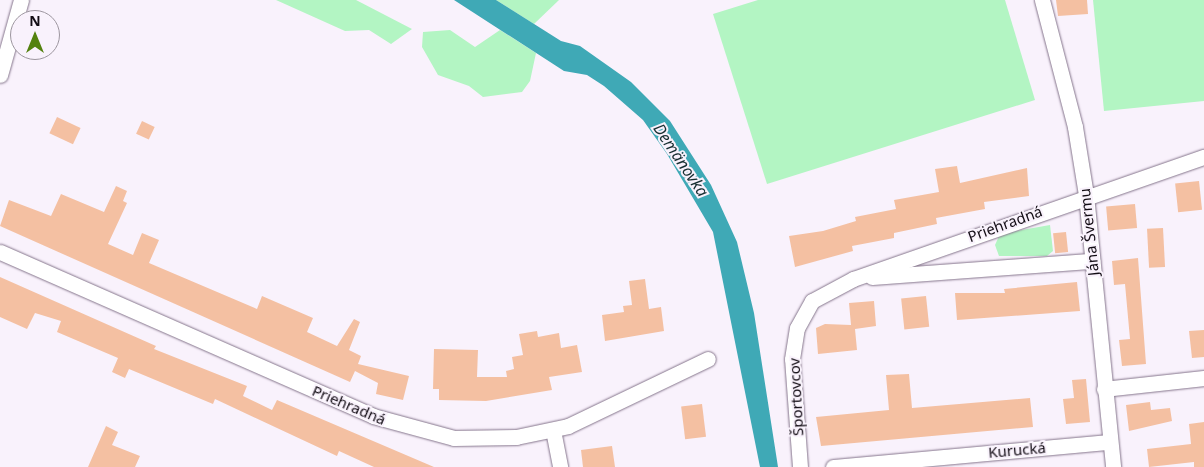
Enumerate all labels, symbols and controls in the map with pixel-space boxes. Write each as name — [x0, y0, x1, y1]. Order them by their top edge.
north arrow — [10, 10, 60, 60]
text: N — [29, 11, 41, 30]
water label: Demänovka — [650, 120, 712, 200]
street label: Jána Švermu — [1075, 187, 1103, 277]
street label: Priehradná — [965, 202, 1045, 246]
street label: Športovcov — [785, 358, 807, 436]
street label: Priehradná — [310, 381, 388, 429]
street label: Kurucká — [988, 439, 1046, 461]

